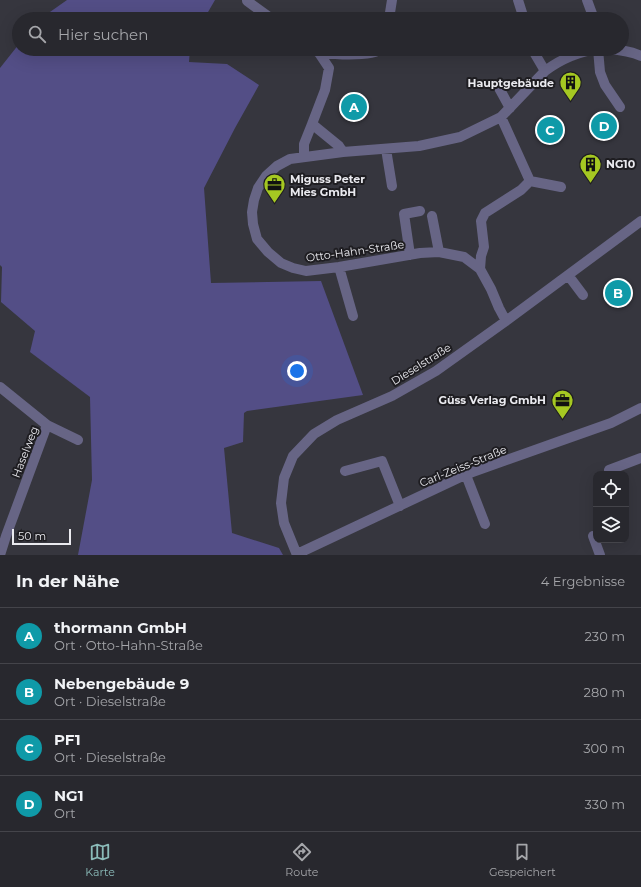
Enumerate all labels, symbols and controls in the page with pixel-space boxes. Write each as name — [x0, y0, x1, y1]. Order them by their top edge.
search box — [12, 12, 629, 56]
icon: search — [26, 23, 48, 45]
text: Hier suchen — [58, 25, 148, 44]
building icon: Hauptgebäude — [557, 70, 583, 103]
place label: Hauptgebäude — [468, 76, 554, 90]
pin: A — [341, 92, 367, 122]
pin: D — [591, 111, 617, 141]
pin: C — [537, 115, 563, 145]
building icon: NG10 — [577, 151, 603, 184]
place label: NG10 — [606, 157, 636, 171]
office icon: Miguss Peter Mies GmbH — [261, 172, 287, 205]
place label: Miguss Peter Mies GmbH — [290, 172, 365, 199]
street label: Otto-Hahn-Straße — [305, 237, 405, 265]
pin: B — [605, 278, 631, 308]
street label: Dieselstraße — [388, 340, 454, 388]
your location — [287, 361, 307, 381]
office icon: Güss Verlag GmbH — [549, 387, 575, 420]
place label: Güss Verlag GmbH — [438, 393, 546, 407]
street label: Haselweg — [9, 424, 41, 480]
street label: Carl-Zeiss-Straße — [417, 442, 509, 490]
map controls — [593, 471, 629, 543]
button: locate — [593, 471, 629, 507]
button: layers — [593, 507, 629, 543]
scale bar — [12, 527, 71, 546]
text: 50 m — [18, 529, 46, 543]
text: In der Nähe — [16, 571, 120, 591]
text: 4 Ergebnisse — [541, 573, 625, 589]
text: thormann GmbH — [54, 618, 187, 637]
text: A — [24, 628, 34, 644]
text: 230 m — [584, 628, 625, 644]
text: Ort · Otto-Hahn-Straße — [54, 637, 203, 653]
text: Nebengebäude 9 — [54, 674, 189, 693]
text: B — [24, 684, 34, 700]
text: 280 m — [584, 684, 625, 700]
text: Ort · Dieselstraße — [54, 693, 166, 709]
text: PF1 — [54, 730, 81, 749]
text: C — [24, 740, 34, 756]
text: 300 m — [583, 740, 625, 756]
text: Ort · Dieselstraße — [54, 749, 166, 765]
text: NG1 — [54, 786, 84, 805]
text: D — [24, 796, 34, 812]
text: 330 m — [585, 796, 625, 812]
text: Ort — [54, 805, 76, 821]
tab: Karte — [85, 841, 115, 879]
tab: Route — [285, 841, 318, 879]
tab: Gespeichert — [489, 841, 556, 879]

